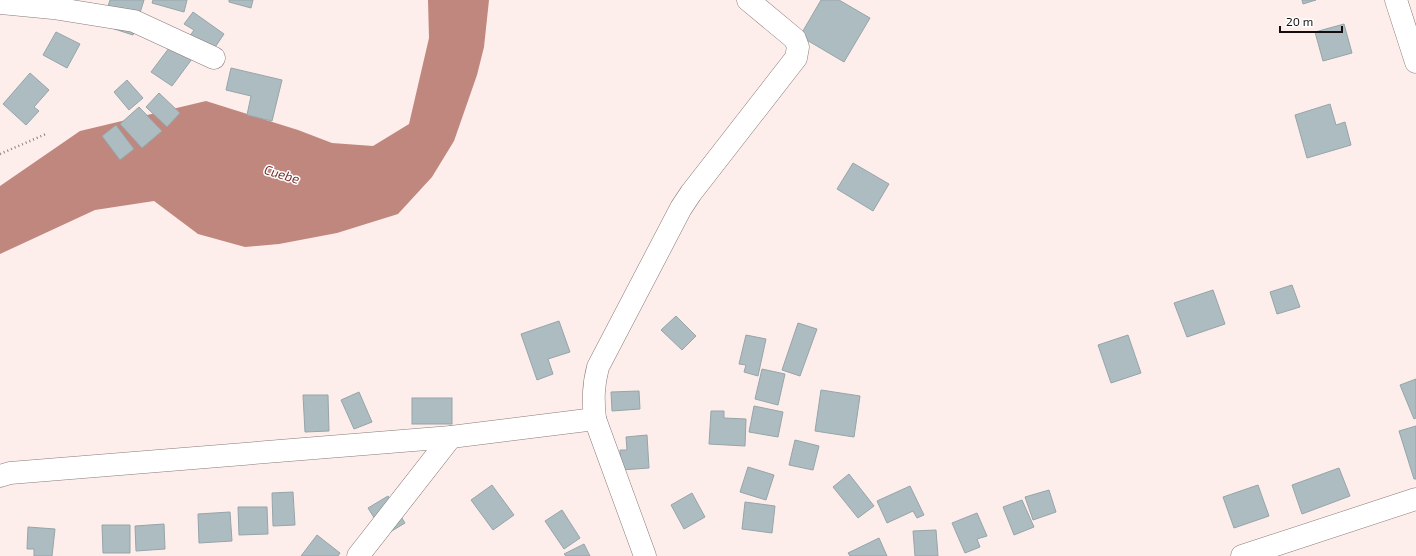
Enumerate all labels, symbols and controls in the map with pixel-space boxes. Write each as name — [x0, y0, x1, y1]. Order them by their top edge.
scale bar — [1280, 8, 1342, 34]
text: 20 m — [1286, 14, 1313, 28]
water label: Cuebe — [262, 161, 302, 187]

